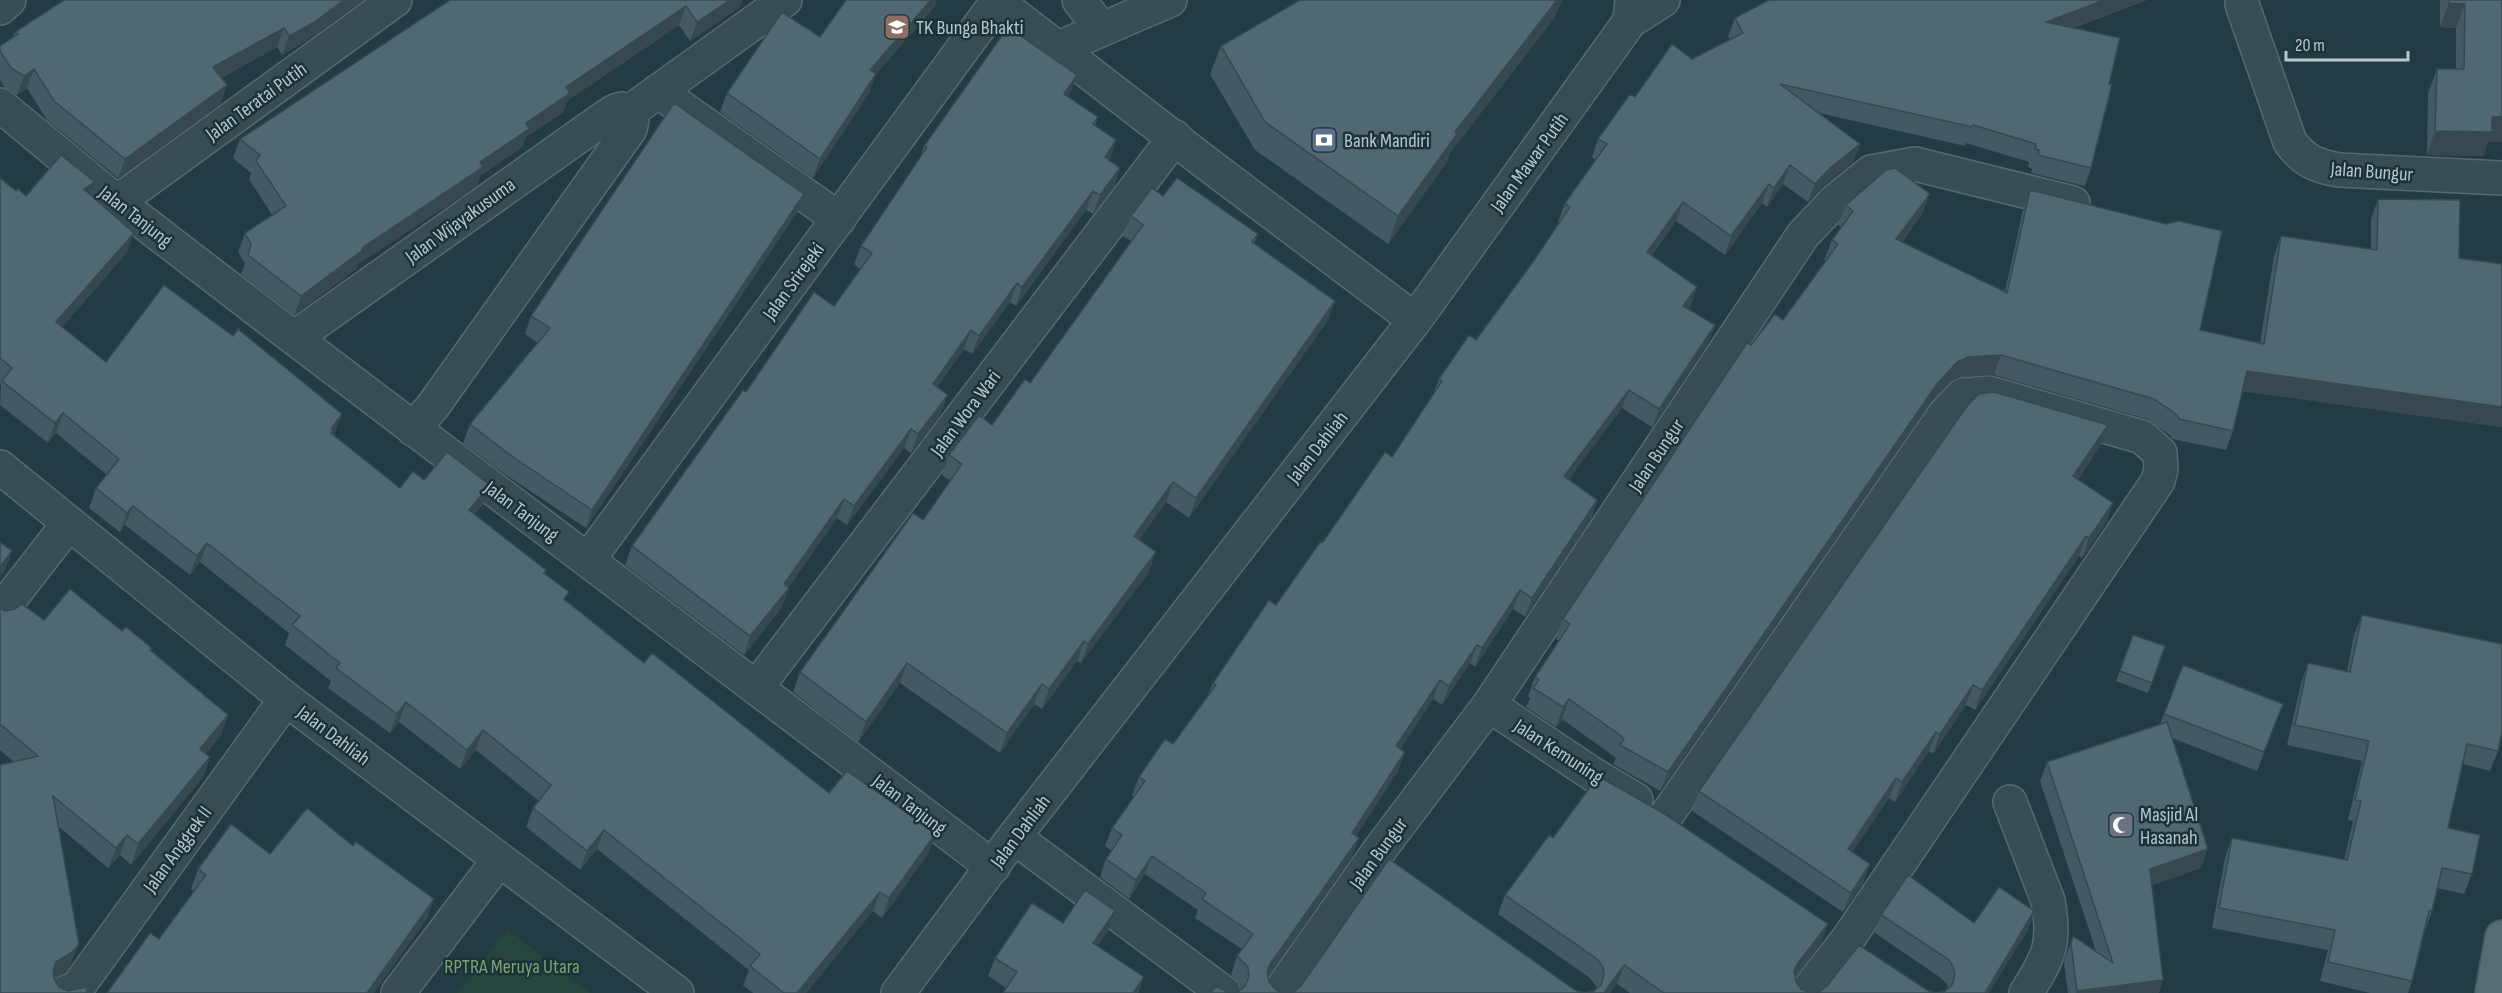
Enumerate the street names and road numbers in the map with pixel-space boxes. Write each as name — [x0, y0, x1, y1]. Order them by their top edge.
street label: Jalan Teratai Putih — [201, 57, 312, 147]
street label: Jalan Mawar Putih — [1485, 108, 1574, 218]
street label: Jalan Bungur — [2329, 157, 2414, 187]
street label: Jalan Wijayakusuma — [400, 173, 520, 269]
street label: Jalan Tanjung — [93, 180, 177, 253]
street label: Jalan Srirejeki — [757, 238, 830, 326]
street label: Jalan Wora Wari — [925, 366, 1006, 462]
street label: Jalan Dahliah — [1282, 407, 1353, 489]
street label: Jalan Bungur — [1623, 414, 1690, 497]
street label: Jalan Tanjung — [479, 476, 563, 547]
street label: Jalan Dahliah — [291, 700, 375, 771]
street label: Jalan Kemuning — [1508, 714, 1608, 790]
street label: Jalan Tanjung — [867, 769, 951, 840]
street label: Jalan Dahliah — [985, 790, 1056, 874]
street label: Jalan Anggrek II — [138, 802, 217, 898]
street label: Jalan Bungur — [1344, 813, 1413, 895]

